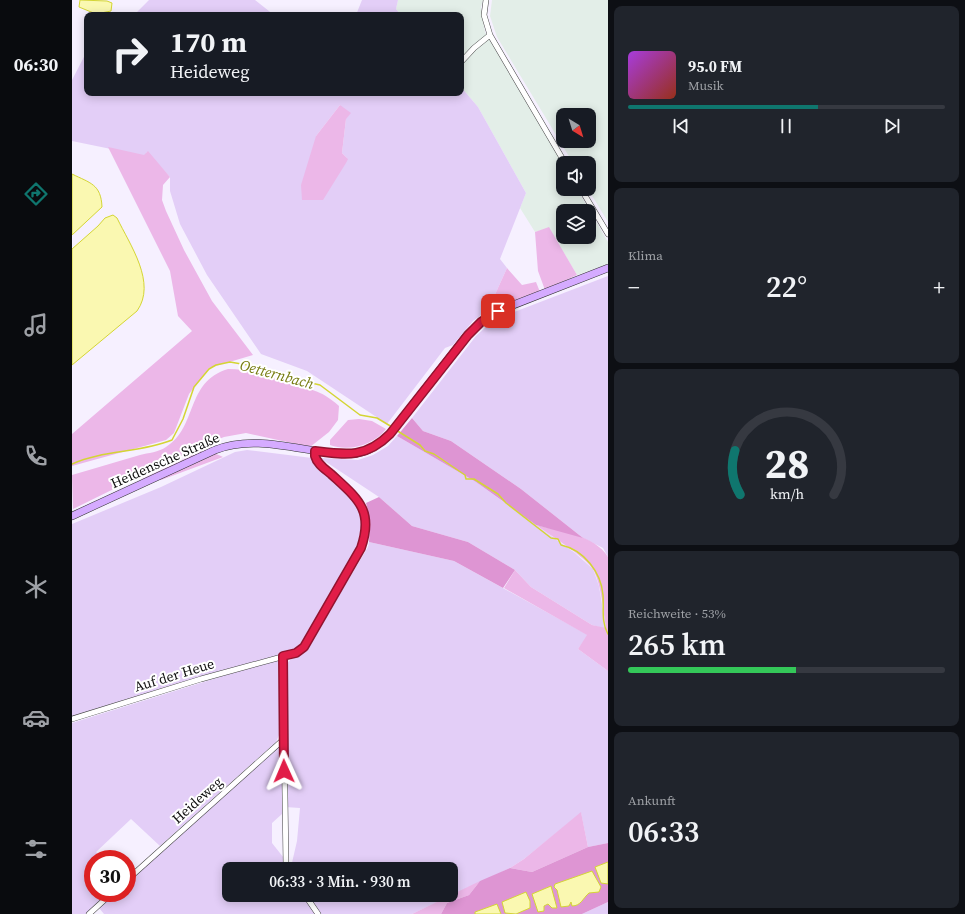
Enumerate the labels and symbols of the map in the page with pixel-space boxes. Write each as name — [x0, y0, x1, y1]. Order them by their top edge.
north arrow — [556, 108, 596, 148]
pin — [481, 294, 515, 328]
water label: Oetternbach — [238, 354, 316, 394]
street label: Heidensche Straße — [107, 427, 223, 493]
street label: Auf der Heue — [132, 653, 216, 697]
position arrow — [263, 750, 305, 792]
street label: Heideweg — [167, 772, 227, 828]
speed limit sign: 30 — [84, 850, 136, 902]

